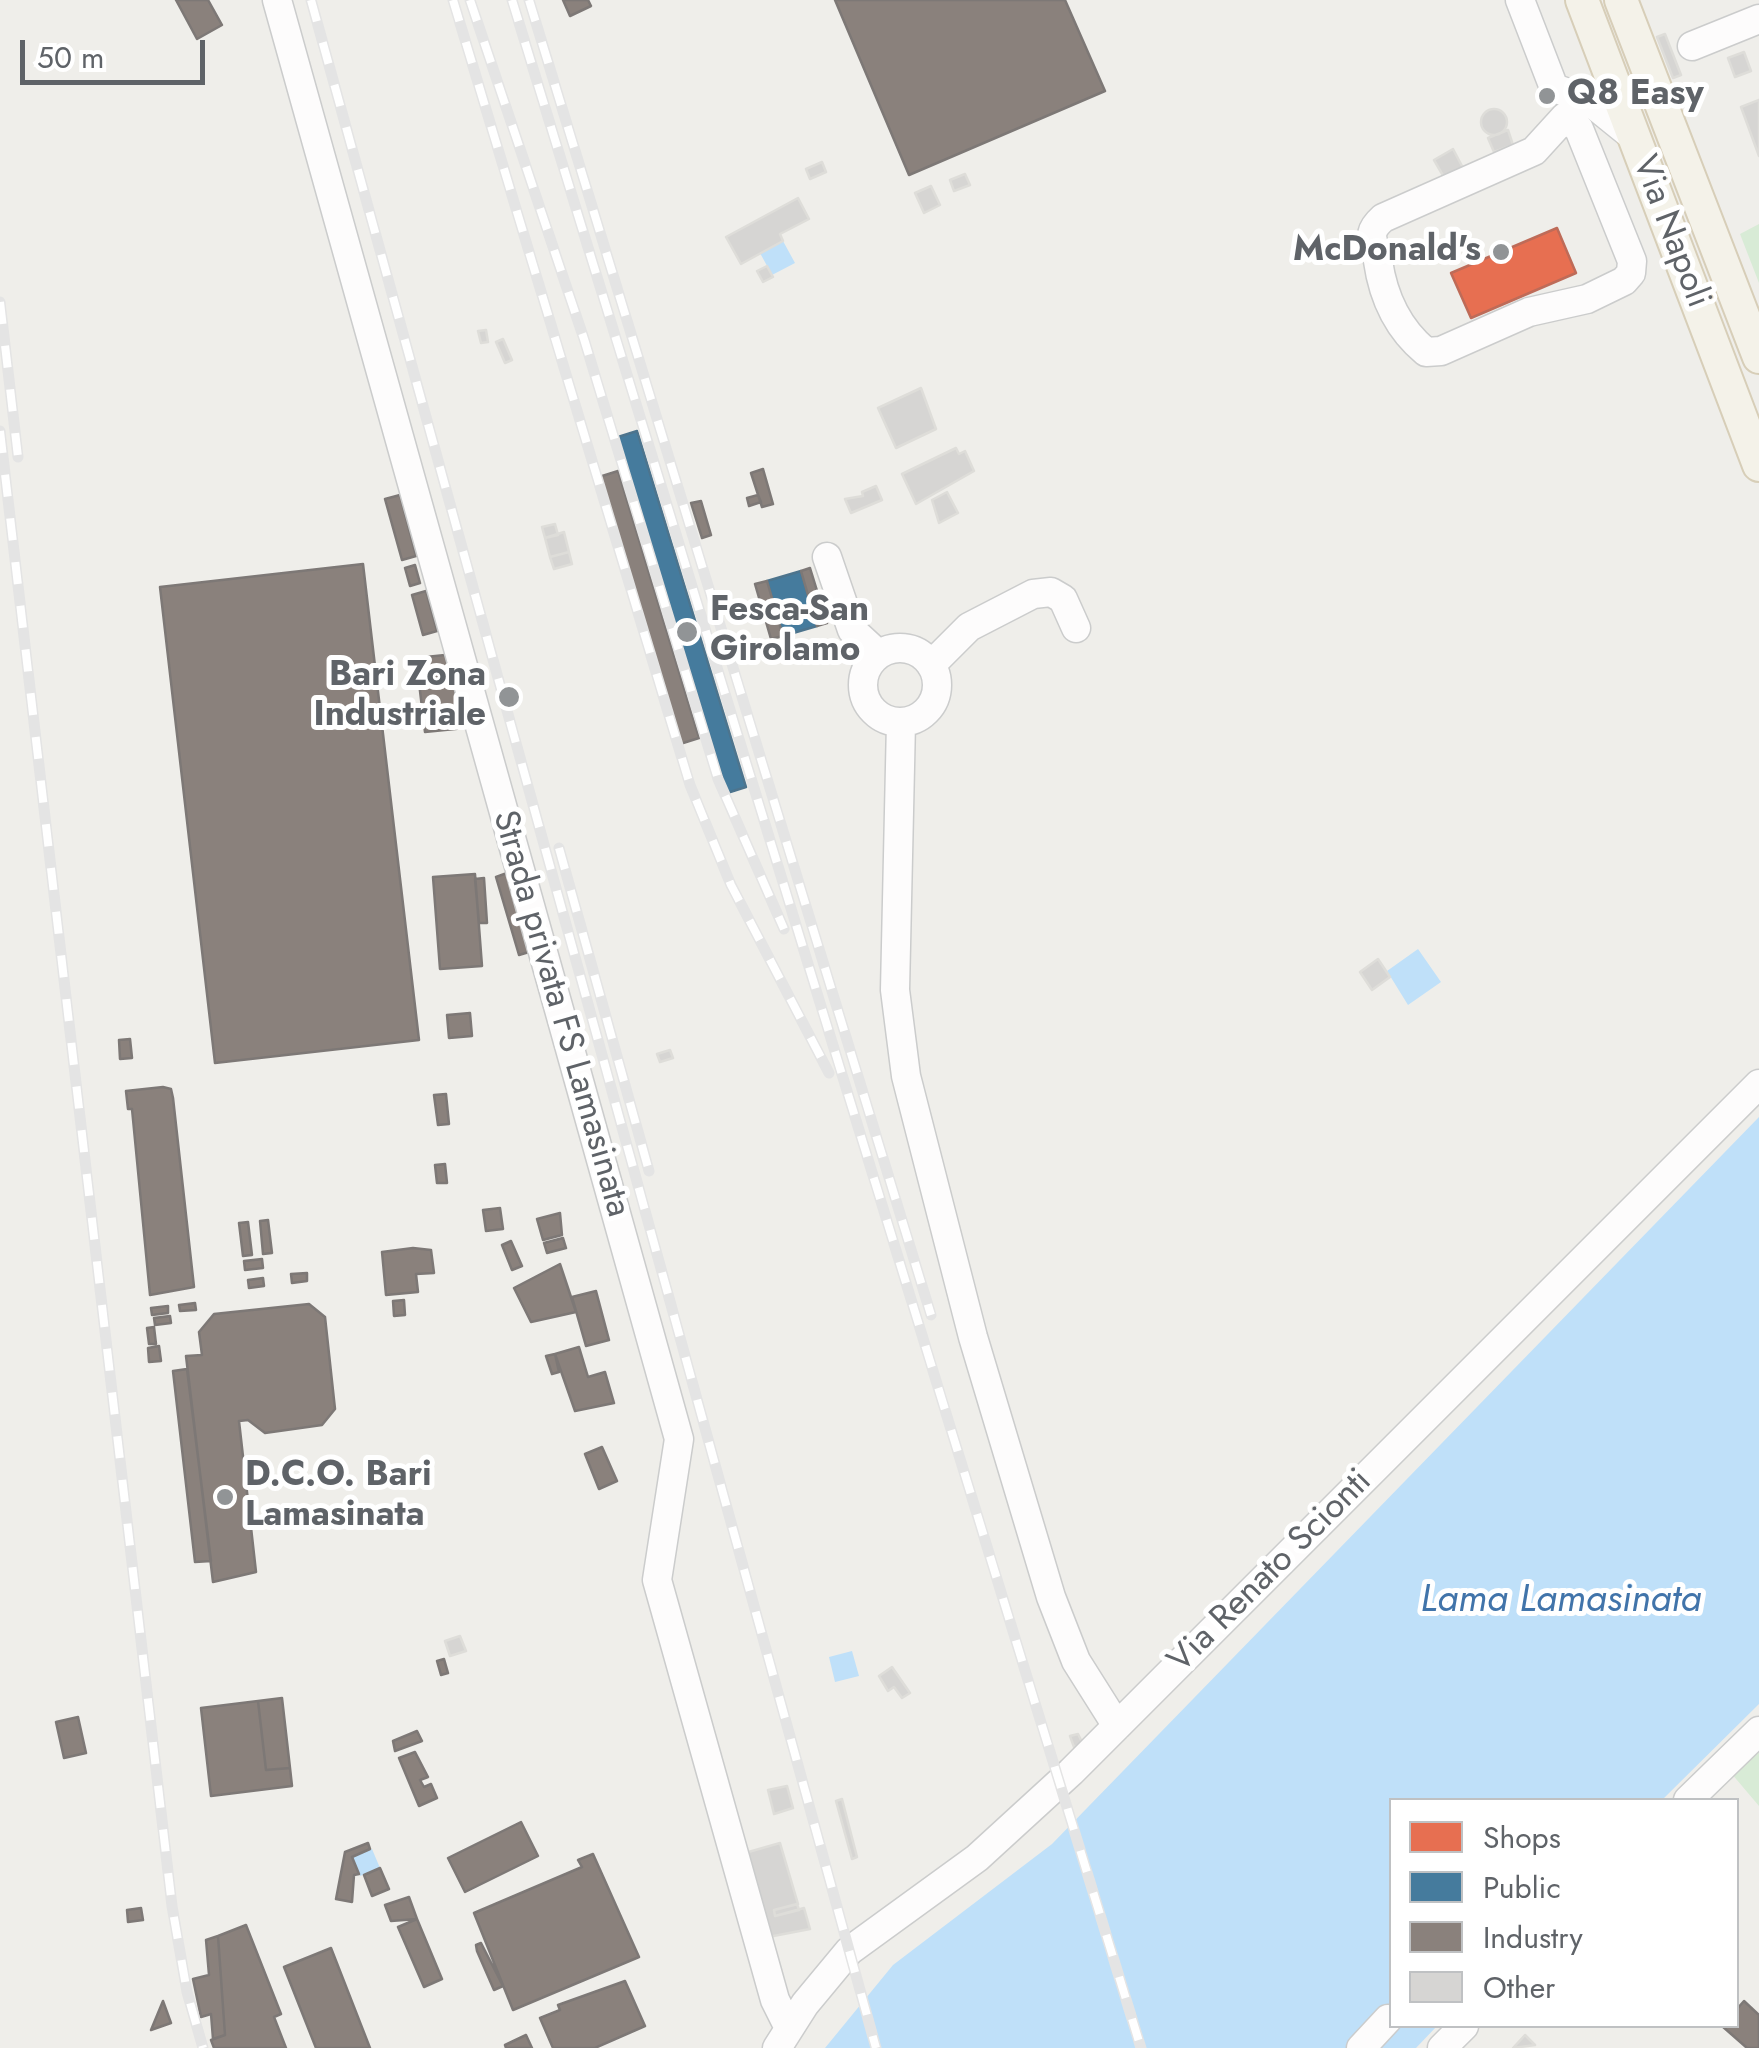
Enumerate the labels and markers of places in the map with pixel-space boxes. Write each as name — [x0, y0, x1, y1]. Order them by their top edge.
place label: Q8 Easy — [1567, 75, 1704, 117]
marker: Q8 Easy — [1536, 85, 1558, 107]
place label: McDonald's — [1293, 231, 1481, 273]
marker: McDonald's — [1490, 241, 1512, 263]
place label: Fesca-San Girolamo — [710, 591, 869, 673]
marker: Fesca-San Girolamo — [674, 619, 700, 645]
place label: Bari Zona Industriale — [313, 656, 486, 738]
marker: Bari Zona Industriale — [496, 684, 522, 710]
place label: D.C.O. Bari Lamasinata — [245, 1456, 432, 1538]
marker: D.C.O. Bari Lamasinata — [214, 1486, 236, 1508]

